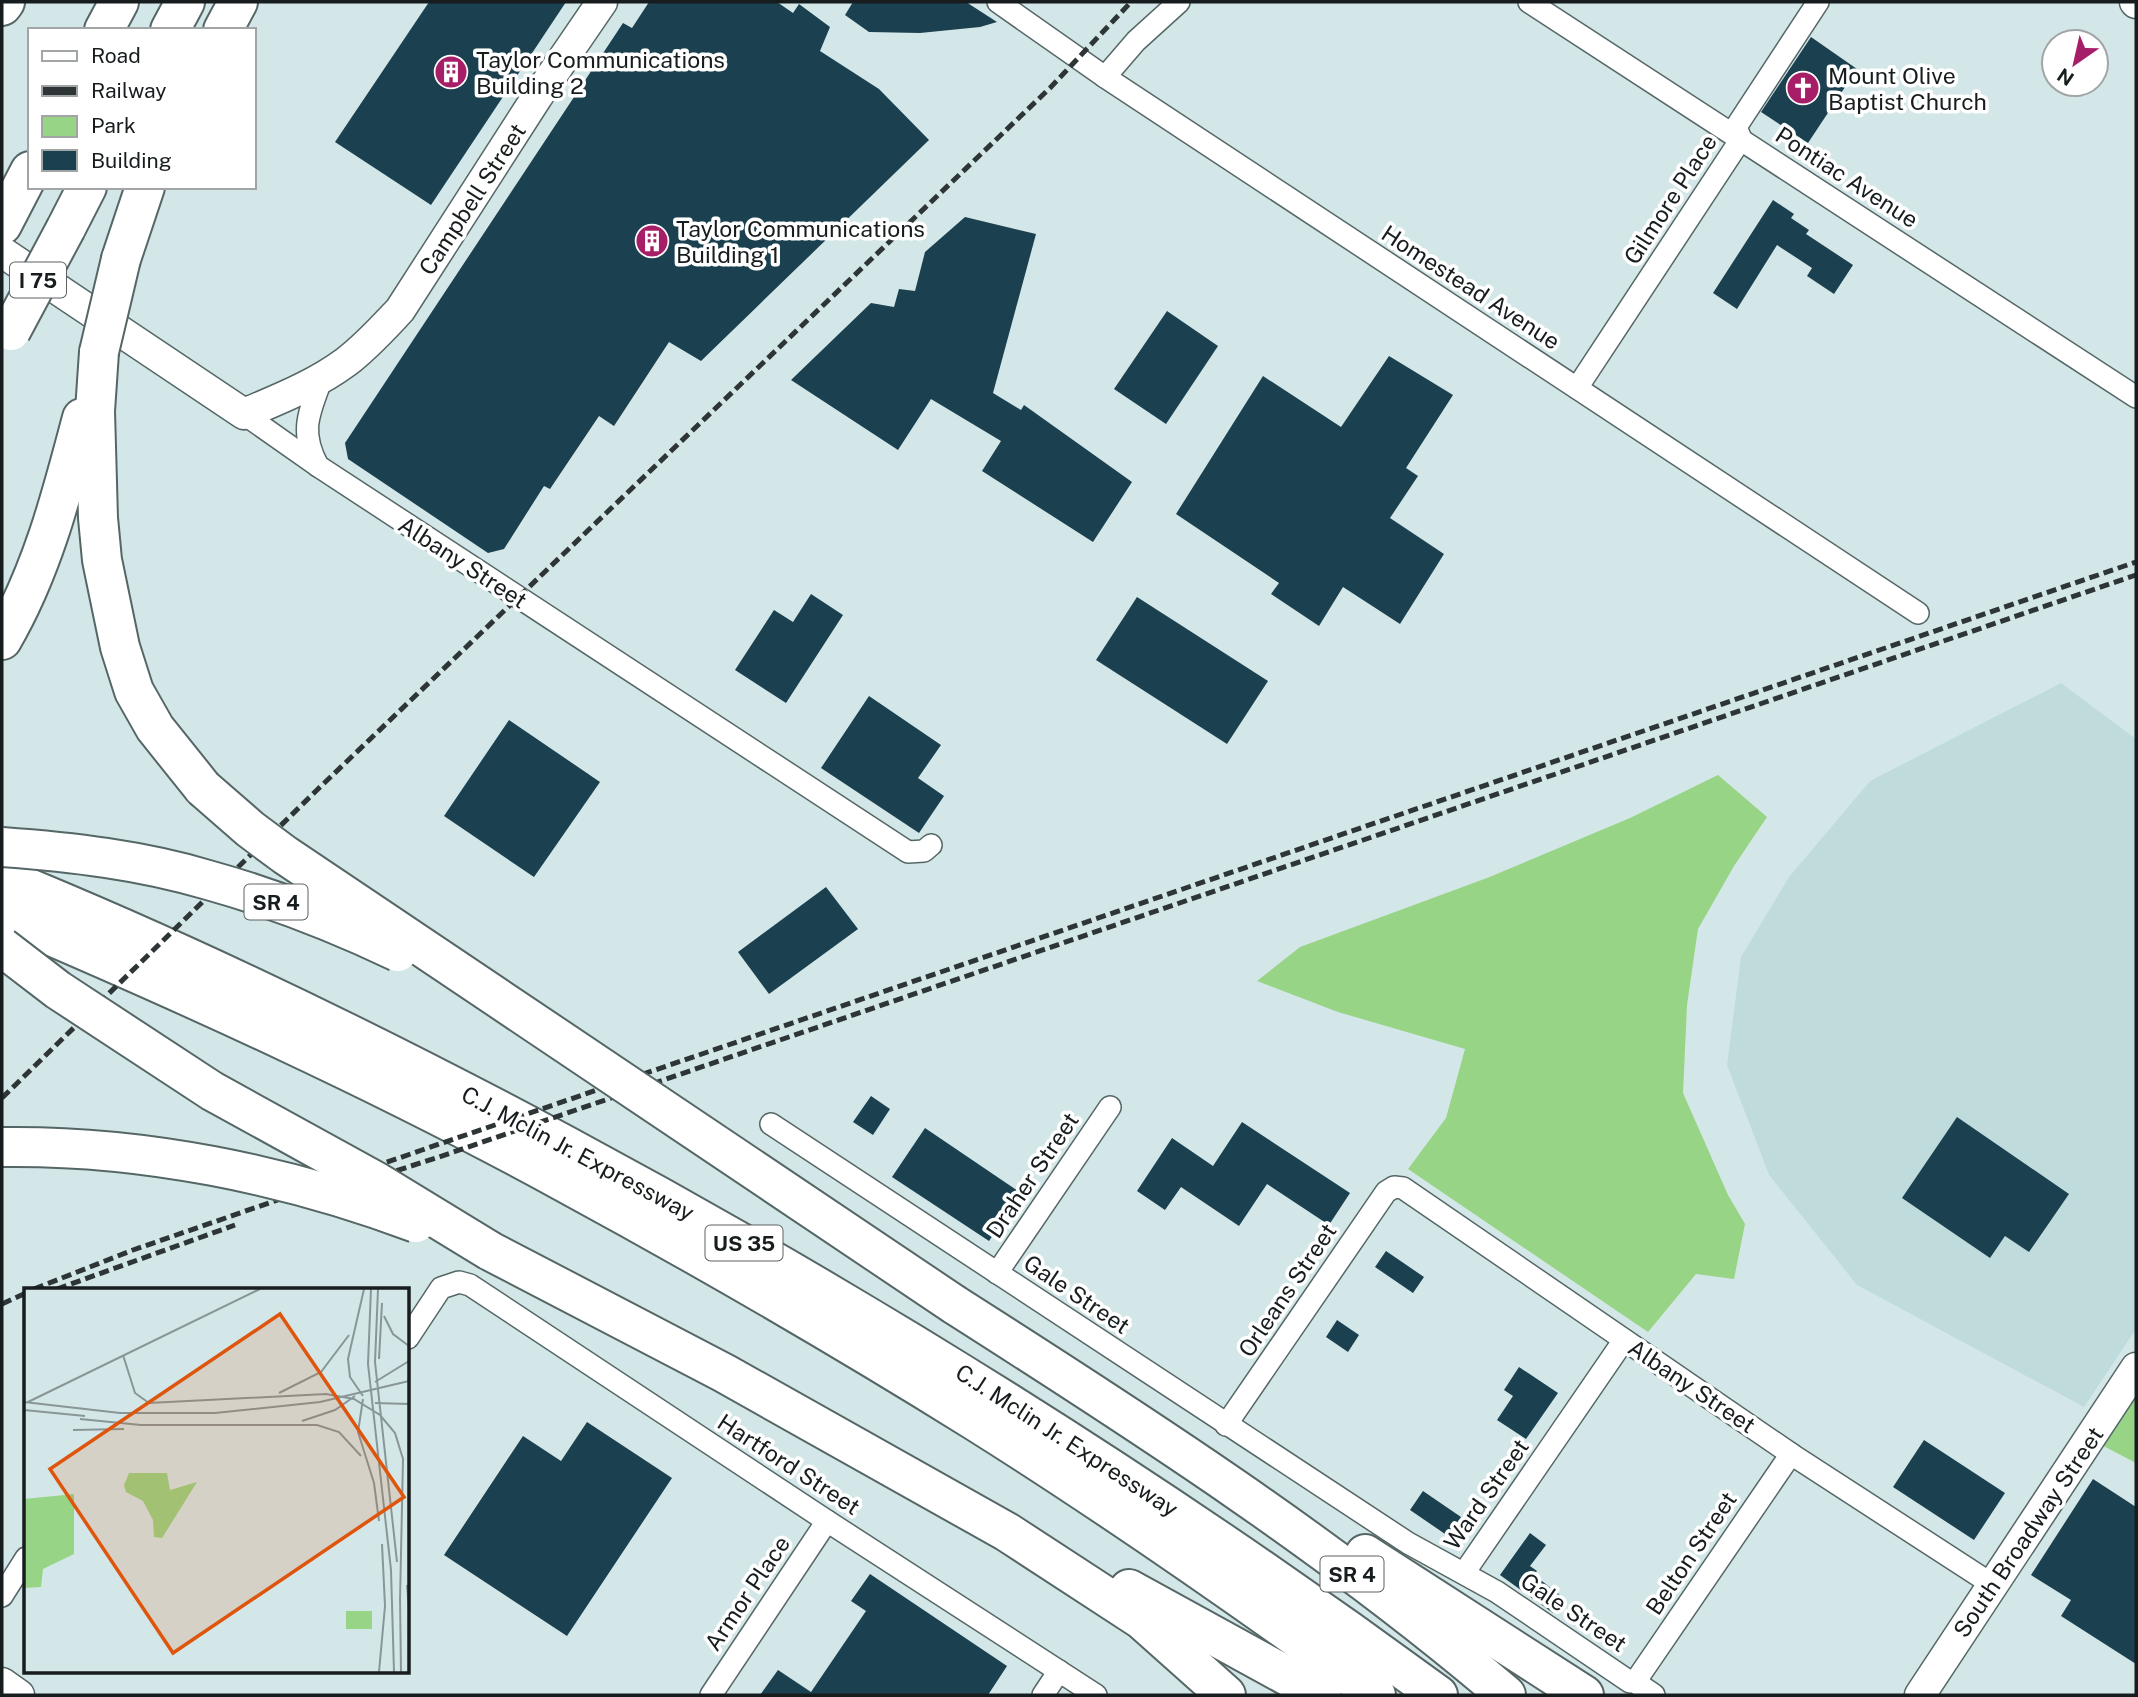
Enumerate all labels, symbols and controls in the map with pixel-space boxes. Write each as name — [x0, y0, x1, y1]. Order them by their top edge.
legend — [28, 28, 256, 189]
north arrow — [2040, 28, 2110, 98]
text: Road — [91, 43, 141, 68]
place label: Taylor Communications Building 2 — [476, 46, 725, 99]
building icon: Taylor Communications Building 2 — [432, 53, 470, 91]
place label: Mount Olive Baptist Church — [1828, 62, 1987, 115]
text: N — [2053, 64, 2078, 90]
church icon: Mount Olive Baptist Church — [1784, 69, 1822, 107]
text: Railway — [91, 78, 167, 103]
text: Park — [91, 113, 136, 138]
street label: Campbell Street — [413, 118, 531, 280]
street label: Pontiac Avenue — [1771, 121, 1923, 233]
street label: Gilmore Place — [1618, 129, 1722, 269]
text: Building — [91, 148, 172, 173]
place label: Taylor Communications Building 1 — [676, 215, 925, 268]
street label: Homestead Avenue — [1377, 219, 1565, 355]
building icon: Taylor Communications Building 1 — [633, 222, 671, 260]
road number: I 75 — [10, 262, 66, 298]
street label: Albany Street — [394, 511, 532, 613]
road number: SR 4 — [244, 884, 308, 920]
street label: C.J. Mclin Jr. Expressway — [457, 1080, 699, 1226]
street label: Draher Street — [980, 1107, 1084, 1243]
street label: Orleans Street — [1232, 1218, 1342, 1362]
road number: US 35 — [706, 1226, 782, 1260]
street label: Gale Street — [1019, 1249, 1135, 1339]
inset map — [24, 1288, 410, 1672]
street label: Albany Street — [1623, 1334, 1761, 1438]
street label: C.J. Mclin Jr. Expressway — [951, 1358, 1183, 1522]
street label: Hartford Street — [713, 1408, 865, 1520]
street label: South Broadway Street — [1947, 1422, 2109, 1642]
street label: Ward Street — [1438, 1433, 1534, 1555]
street label: Belton Street — [1640, 1486, 1742, 1620]
street label: Armor Place — [699, 1531, 795, 1655]
road number: SR 4 — [1320, 1556, 1384, 1592]
street label: Gale Street — [1516, 1567, 1632, 1657]

